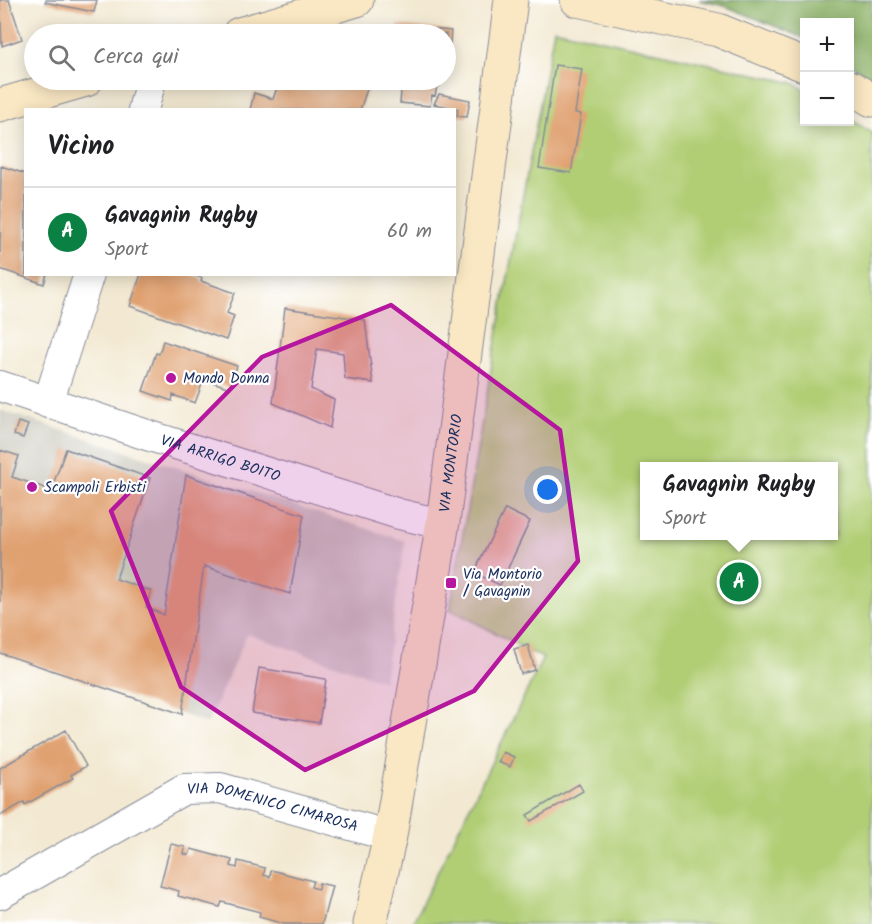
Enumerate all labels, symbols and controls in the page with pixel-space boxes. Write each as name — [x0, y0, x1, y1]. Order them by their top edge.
map controls — [800, 18, 854, 126]
button: + — [800, 18, 854, 72]
search box — [24, 24, 456, 90]
text: Cerca qui — [93, 40, 179, 75]
icon: search — [45, 41, 78, 74]
button: − — [800, 72, 854, 126]
text: Vicino — [48, 126, 114, 168]
text: Gavagnin Rugby — [105, 199, 257, 234]
text: A — [61, 216, 74, 248]
text: 60 m — [387, 216, 432, 248]
text: Sport — [105, 234, 149, 266]
place label: Mondo Donna — [183, 367, 269, 391]
marker: Mondo Donna — [164, 371, 178, 385]
street label: VIA MONTORIO — [433, 413, 470, 514]
street label: VIA ARRIGO BOITO — [157, 429, 283, 489]
popup — [640, 462, 838, 540]
text: Gavagnin Rugby — [663, 468, 815, 503]
your location — [533, 475, 562, 504]
place label: Scampoli Erbisti — [44, 476, 147, 500]
marker: Scampoli Erbisti — [25, 480, 39, 494]
text: Sport — [663, 503, 706, 535]
pin: A — [720, 560, 758, 604]
place label: Via Montorio / Gavagnin — [463, 563, 542, 604]
marker: Via Montorio / Gavagnin — [444, 576, 458, 590]
street label: VIA DOMENICO CIMAROSA — [187, 777, 361, 839]

